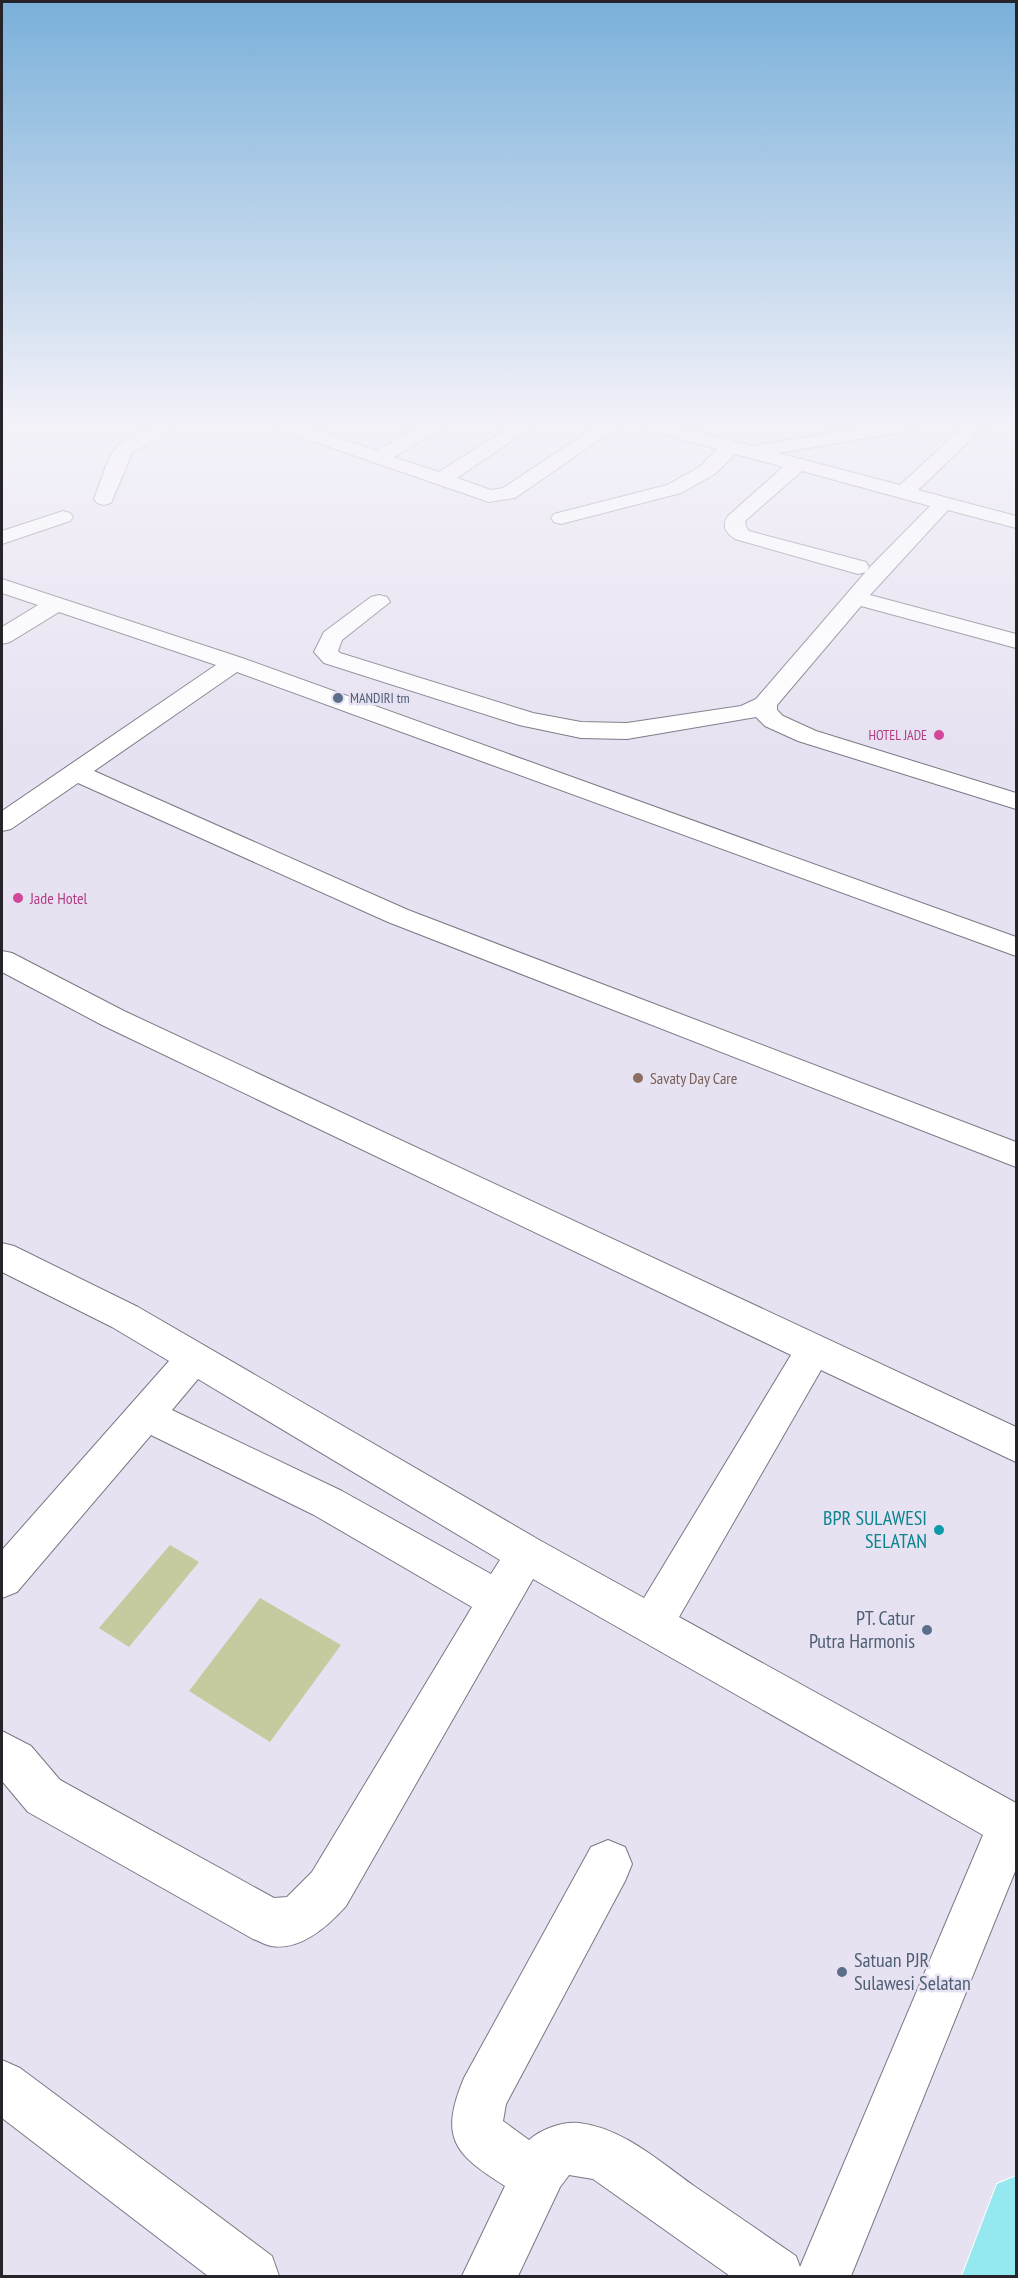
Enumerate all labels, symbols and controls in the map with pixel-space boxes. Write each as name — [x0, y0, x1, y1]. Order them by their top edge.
place label: MANDIRI tm — [350, 689, 410, 707]
marker: MANDIRI tm — [331, 691, 345, 705]
place label: HOTEL JADE — [868, 726, 927, 744]
marker: HOTEL JADE — [932, 728, 946, 742]
place label: Jade Hotel — [29, 888, 88, 908]
marker: Jade Hotel — [11, 891, 25, 905]
place label: Savaty Day Care — [650, 1068, 737, 1088]
marker: Savaty Day Care — [631, 1071, 645, 1085]
place label: BPR SULAWESI SELATAN — [823, 1505, 927, 1554]
marker: BPR SULAWESI SELATAN — [932, 1523, 946, 1537]
place label: PT. Catur Putra Harmonis — [809, 1605, 916, 1654]
marker: PT. Catur Putra Harmonis — [920, 1623, 934, 1637]
place label: Satuan PJR Sulawesi Selatan — [854, 1947, 971, 1996]
marker: Satuan PJR Sulawesi Selatan — [835, 1965, 849, 1979]

